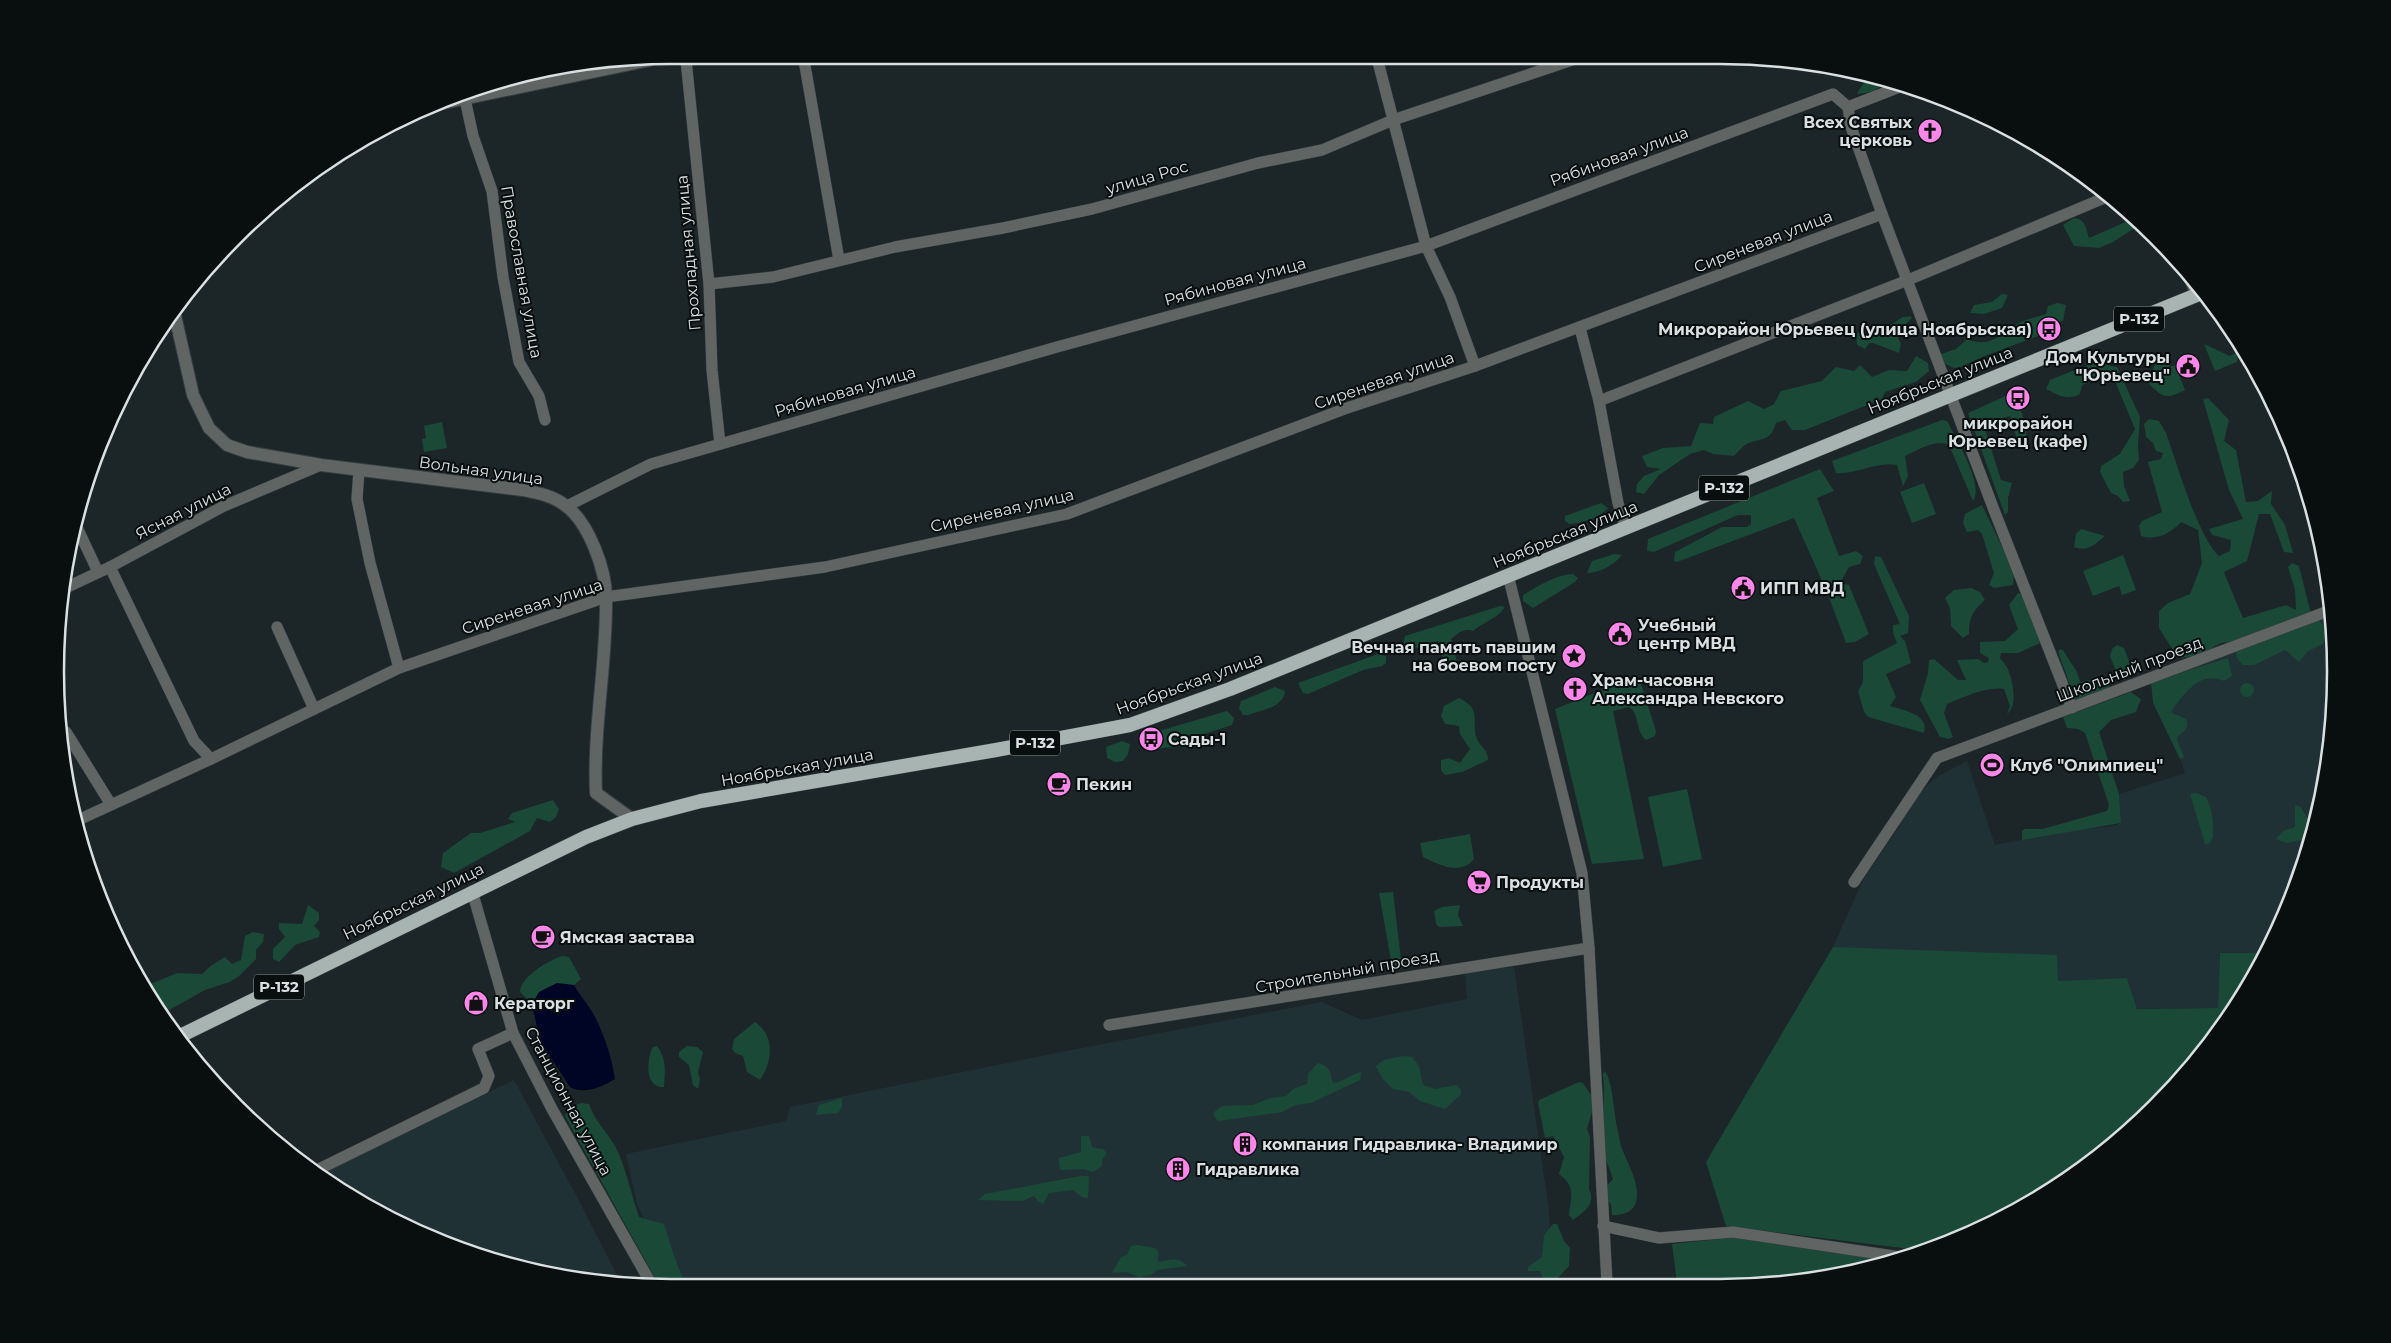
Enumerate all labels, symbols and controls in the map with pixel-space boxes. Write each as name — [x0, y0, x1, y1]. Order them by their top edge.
place label: Всех Святых церковь — [1803, 113, 1913, 150]
church icon: Всех Святых церковь — [1917, 118, 1943, 144]
street label: Рябиновая улица — [1547, 123, 1691, 190]
street label: улица Рос — [1103, 157, 1190, 199]
street label: Прохладная улица — [672, 174, 705, 332]
street label: Православная улица — [497, 184, 546, 360]
street label: Сиреневая улица — [1691, 206, 1835, 277]
street label: Рябиновая улица — [1162, 253, 1308, 310]
road number: Р-132 — [2114, 306, 2164, 332]
bus stop icon: Микрорайон Юрьевец (улица Ноябрьская) — [2036, 316, 2062, 342]
place label: Микрорайон Юрьевец (улица Ноябрьская) — [1658, 320, 2032, 339]
street label: Ноябрьская улица — [1865, 343, 2015, 418]
street label: Сиреневая улица — [1312, 348, 1457, 413]
place label: Дом Культуры "Юрьевец" — [2045, 348, 2170, 385]
public building icon: Дом Культуры "Юрьевец" — [2175, 353, 2201, 379]
street label: Рябиновая улица — [772, 362, 918, 421]
bus stop icon: микрорайон Юрьевец (кафе) — [2005, 385, 2031, 411]
place label: микрорайон Юрьевец (кафе) — [1948, 414, 2088, 451]
street label: Вольная улица — [418, 452, 544, 489]
road number: Р-132 — [1699, 476, 1749, 500]
street label: Ясная улица — [132, 479, 234, 544]
street label: Сиреневая улица — [928, 485, 1076, 536]
street label: Ноябрьская улица — [1490, 497, 1640, 572]
street label: Сиреневая улица — [459, 575, 605, 638]
public building icon: ИПП МВД — [1730, 575, 1756, 601]
place label: ИПП МВД — [1760, 579, 1844, 598]
place label: Учебный центр МВД — [1638, 616, 1735, 653]
public building icon: Учебный центр МВД — [1607, 621, 1633, 647]
street label: Школьный проезд — [2053, 633, 2205, 706]
place label: Вечная память павшим на боевом посту — [1351, 638, 1556, 675]
place icon: Вечная память павшим на боевом посту — [1561, 643, 1587, 669]
street label: Ноябрьская улица — [1113, 648, 1265, 719]
place label: Храм-часовня Александра Невского — [1592, 671, 1784, 708]
church icon: Храм-часовня Александра Невского — [1562, 676, 1588, 702]
bus stop icon: Сады-1 — [1138, 726, 1164, 752]
road number: Р-132 — [1010, 730, 1060, 756]
place label: Сады-1 — [1168, 730, 1226, 749]
street label: Ноябрьская улица — [719, 745, 875, 790]
sports icon: Клуб "Олимпиец" — [1979, 752, 2005, 778]
place label: Клуб "Олимпиец" — [2010, 756, 2163, 775]
cafe icon: Пекин — [1046, 771, 1072, 797]
place label: Пекин — [1076, 775, 1132, 794]
street label: Ноябрьская улица — [340, 859, 487, 944]
supermarket icon: Продукты — [1466, 869, 1492, 895]
place label: Продукты — [1496, 873, 1584, 892]
cafe icon: Ямская застава — [530, 924, 556, 950]
place label: Ямская застава — [560, 928, 695, 947]
street label: Строительный проезд — [1254, 946, 1440, 997]
road number: Р-132 — [254, 974, 304, 1000]
shop icon: Кераторг — [463, 990, 489, 1016]
place label: Кераторг — [494, 994, 575, 1013]
street label: Станционная улица — [521, 1024, 616, 1179]
building icon: компания Гидравлика- Владимир — [1232, 1131, 1258, 1157]
place label: компания Гидравлика- Владимир — [1262, 1135, 1558, 1154]
building icon: Гидравлика — [1165, 1156, 1191, 1182]
place label: Гидравлика — [1196, 1160, 1300, 1179]

